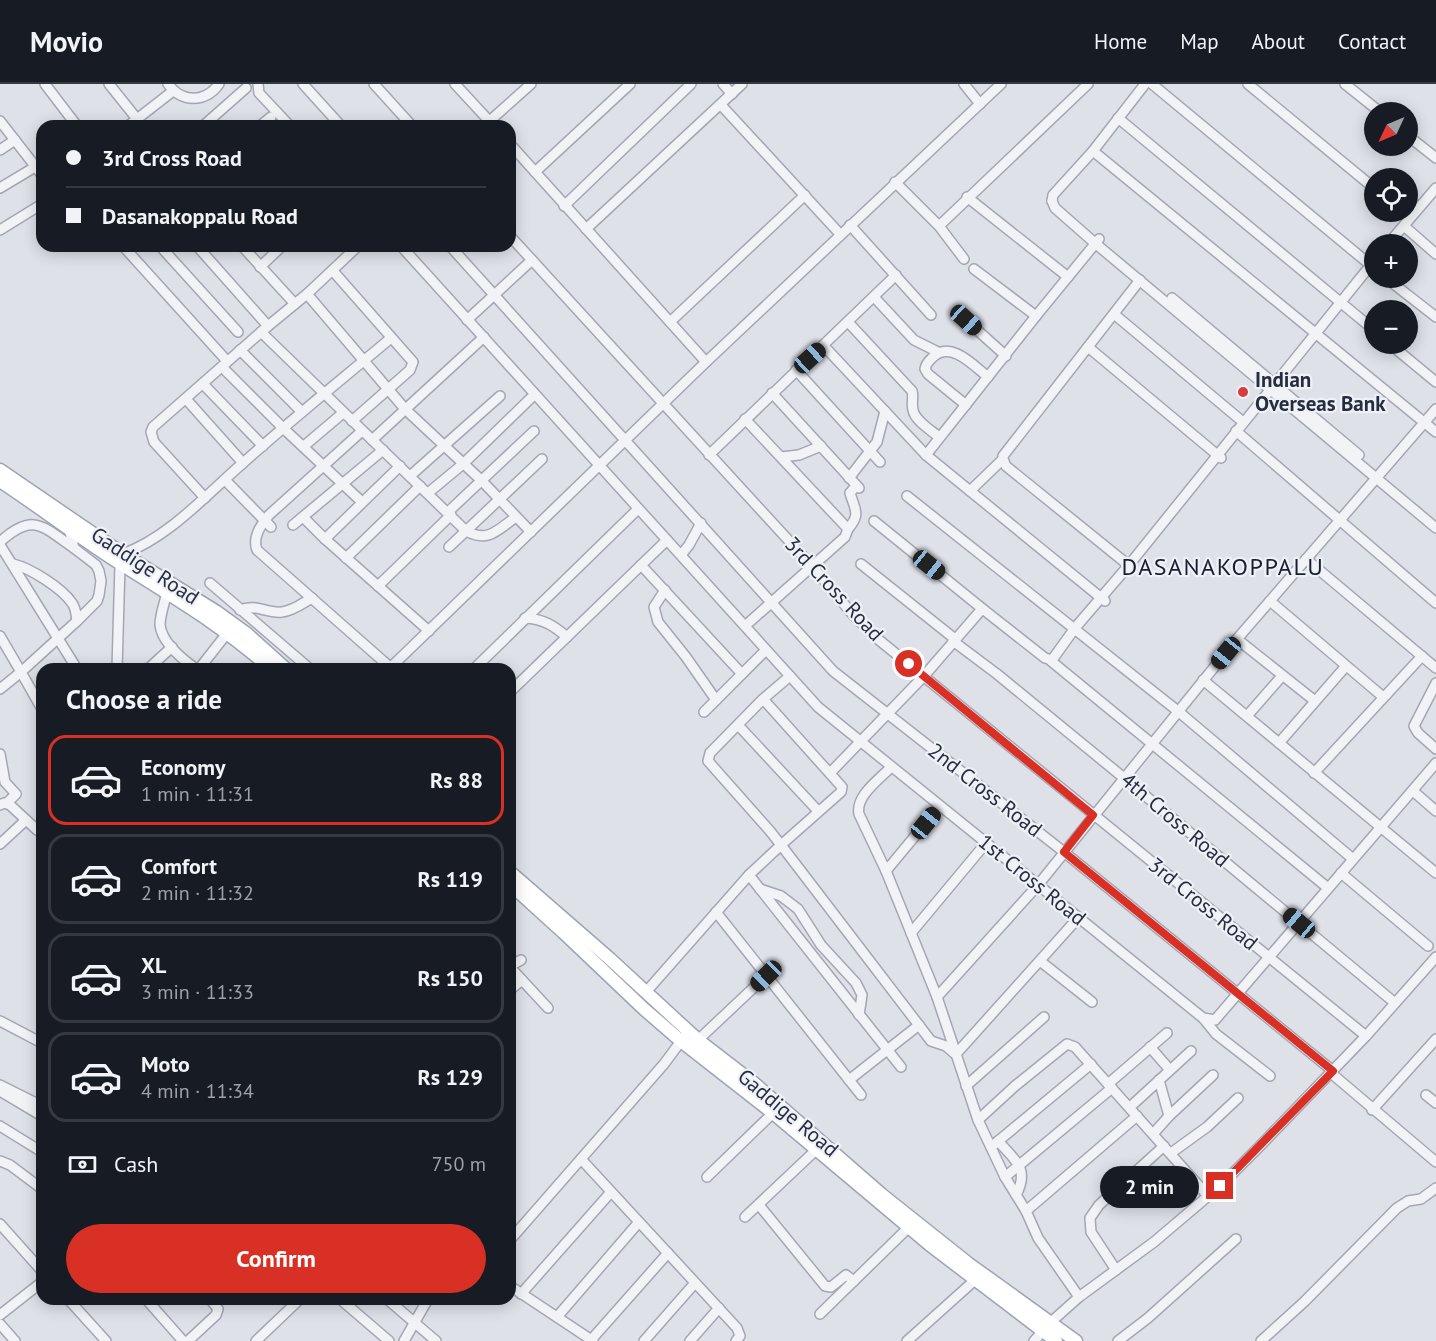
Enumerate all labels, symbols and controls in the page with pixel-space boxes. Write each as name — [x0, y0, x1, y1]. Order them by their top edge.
text: Movio — [30, 23, 103, 60]
text: Home — [1094, 28, 1147, 55]
text: Map — [1180, 28, 1219, 55]
text: About — [1252, 28, 1305, 55]
text: Contact — [1338, 28, 1406, 55]
north arrow — [1364, 102, 1418, 156]
map controls — [1364, 102, 1418, 354]
text: 3rd Cross Road — [102, 144, 242, 172]
button: locate — [1364, 168, 1418, 222]
text: Dasanakoppalu Road — [102, 202, 298, 230]
button: + — [1364, 234, 1418, 288]
button: − — [1364, 300, 1418, 354]
car — [947, 301, 985, 339]
car — [791, 339, 829, 377]
place label: Indian Overseas Bank — [1255, 366, 1386, 417]
marker: Indian Overseas Bank — [1236, 385, 1250, 399]
street label: Gaddige Road — [86, 521, 204, 611]
street label: 3rd Cross Road — [779, 531, 890, 647]
car — [909, 547, 949, 583]
district label: DASANAKOPPALU — [1122, 551, 1324, 582]
car — [1208, 633, 1244, 673]
route start — [895, 650, 922, 677]
text: Choose a ride — [66, 682, 222, 716]
street label: 2nd Cross Road — [923, 737, 1048, 843]
icon: car — [69, 753, 123, 807]
text: Economy — [141, 753, 225, 781]
text: Rs 88 — [430, 766, 483, 794]
street label: 4th Cross Road — [1116, 766, 1235, 873]
text: 1 min · 11:31 — [141, 781, 254, 807]
car — [908, 803, 944, 843]
street label: 1st Cross Road — [973, 828, 1092, 931]
street label: 3rd Cross Road — [1143, 851, 1264, 956]
icon: car — [69, 852, 123, 906]
text: Comfort — [141, 852, 217, 880]
text: Rs 119 — [417, 865, 483, 893]
text: 2 min · 11:32 — [141, 880, 254, 906]
car — [1279, 905, 1319, 941]
icon: car — [69, 951, 123, 1005]
text: XL — [141, 951, 166, 979]
car — [747, 957, 785, 995]
text: Rs 150 — [417, 964, 483, 992]
text: 3 min · 11:33 — [141, 979, 254, 1005]
icon: car — [69, 1050, 123, 1104]
text: Moto — [141, 1050, 190, 1078]
text: Rs 129 — [417, 1063, 483, 1091]
street label: Gaddige Road — [732, 1063, 844, 1163]
text: 4 min · 11:34 — [141, 1078, 254, 1104]
icon: cash — [66, 1148, 99, 1181]
text: Cash — [114, 1150, 158, 1178]
text: 750 m — [432, 1151, 486, 1177]
callout: 2 min — [1100, 1165, 1199, 1207]
route end — [1206, 1172, 1233, 1199]
text: 2 min — [1125, 1174, 1174, 1200]
button: Confirm — [66, 1224, 486, 1293]

